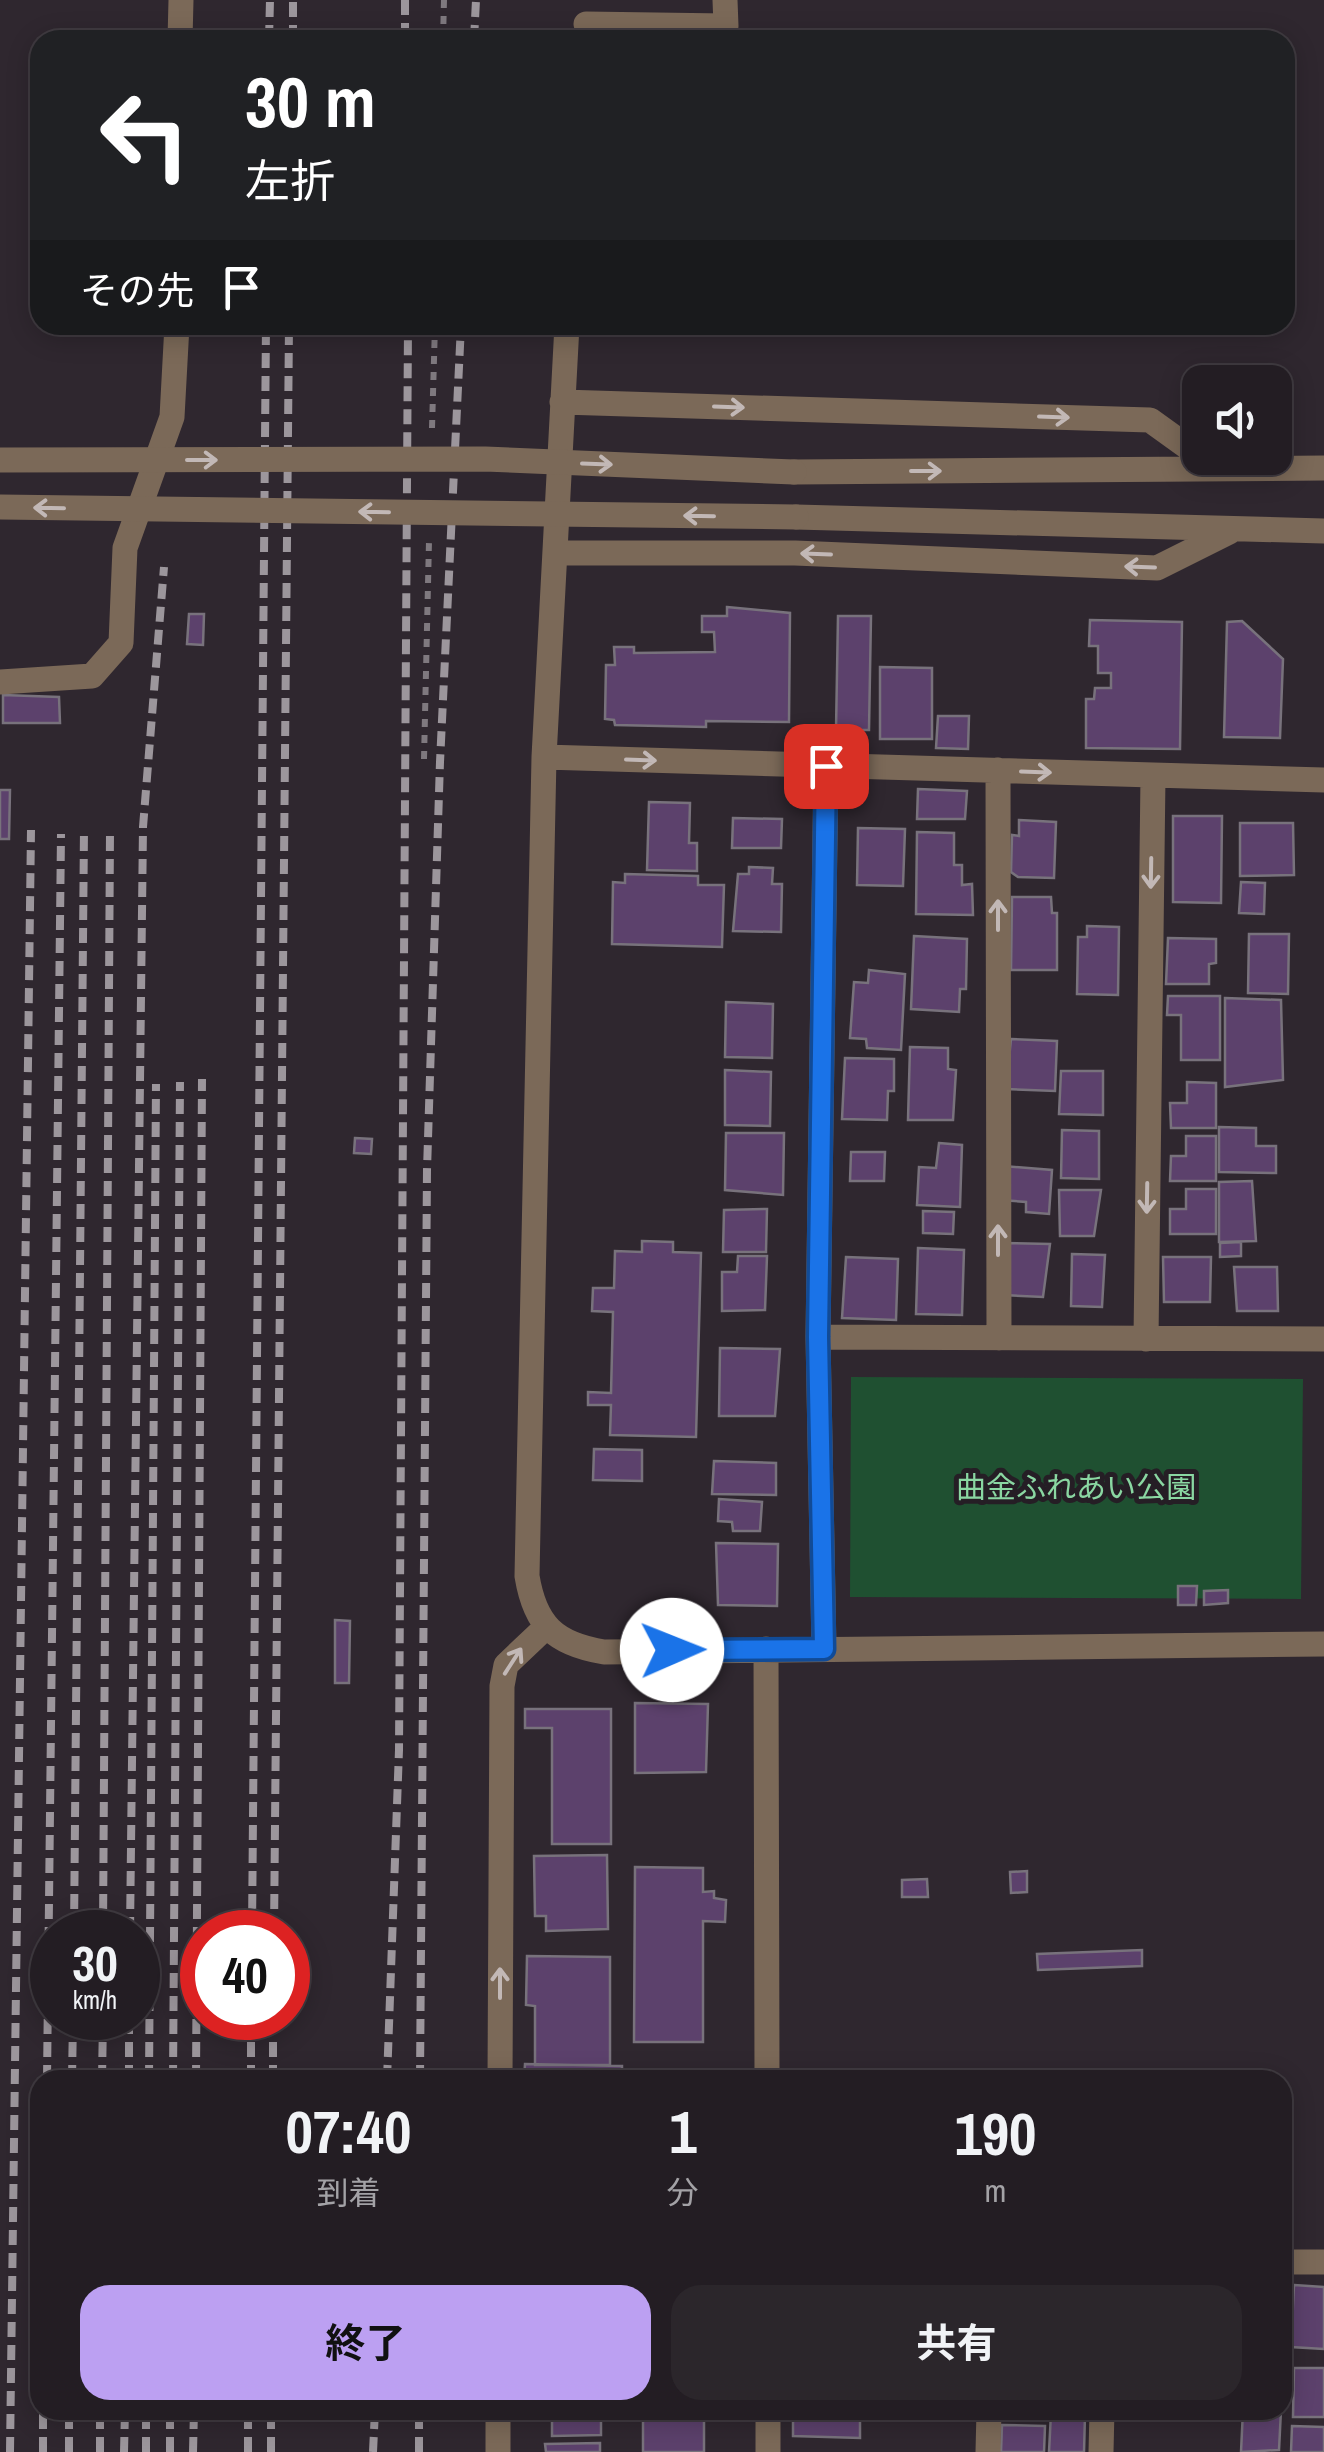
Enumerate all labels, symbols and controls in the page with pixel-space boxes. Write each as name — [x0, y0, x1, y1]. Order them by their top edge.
text: 30 m — [245, 55, 376, 149]
icon: left — [80, 70, 210, 200]
text: 左折 — [245, 150, 335, 211]
icon: arrive — [214, 260, 269, 315]
text: その先 — [80, 265, 194, 316]
map controls — [1182, 365, 1292, 475]
button: sound — [1182, 365, 1292, 475]
one-way arrow — [713, 398, 745, 417]
one-way arrow — [1038, 408, 1070, 427]
one-way arrow — [186, 450, 218, 470]
one-way arrow — [581, 455, 613, 474]
one-way arrow — [910, 462, 942, 481]
one-way arrow — [33, 498, 66, 518]
one-way arrow — [358, 502, 390, 522]
one-way arrow — [683, 506, 716, 526]
one-way arrow — [800, 544, 832, 563]
one-way arrow — [1125, 557, 1157, 576]
pin — [784, 724, 869, 809]
icon: arrive — [799, 739, 854, 794]
one-way arrow — [625, 751, 657, 770]
one-way arrow — [1020, 762, 1052, 781]
one-way arrow — [1142, 857, 1161, 889]
one-way arrow — [988, 900, 1008, 932]
one-way arrow — [1138, 1182, 1157, 1214]
one-way arrow — [988, 1225, 1008, 1258]
park label: 曲金ふれあい公園 — [956, 1467, 1196, 1507]
position arrow — [620, 1598, 724, 1702]
one-way arrow — [503, 1647, 523, 1676]
speed limit sign: 40 — [180, 1910, 310, 2040]
text: 30 — [72, 1929, 118, 1997]
one-way arrow — [490, 1967, 510, 2000]
text: km/h — [73, 1983, 117, 2017]
text: 07:40 — [286, 2091, 411, 2172]
text: 1 — [669, 2091, 697, 2172]
text: 190 — [954, 2093, 1036, 2174]
text: m — [985, 2169, 1006, 2212]
text: 到着 — [316, 2171, 380, 2214]
text: 分 — [667, 2171, 699, 2214]
button: 終了 — [80, 2285, 651, 2400]
button: 共有 — [671, 2285, 1242, 2400]

